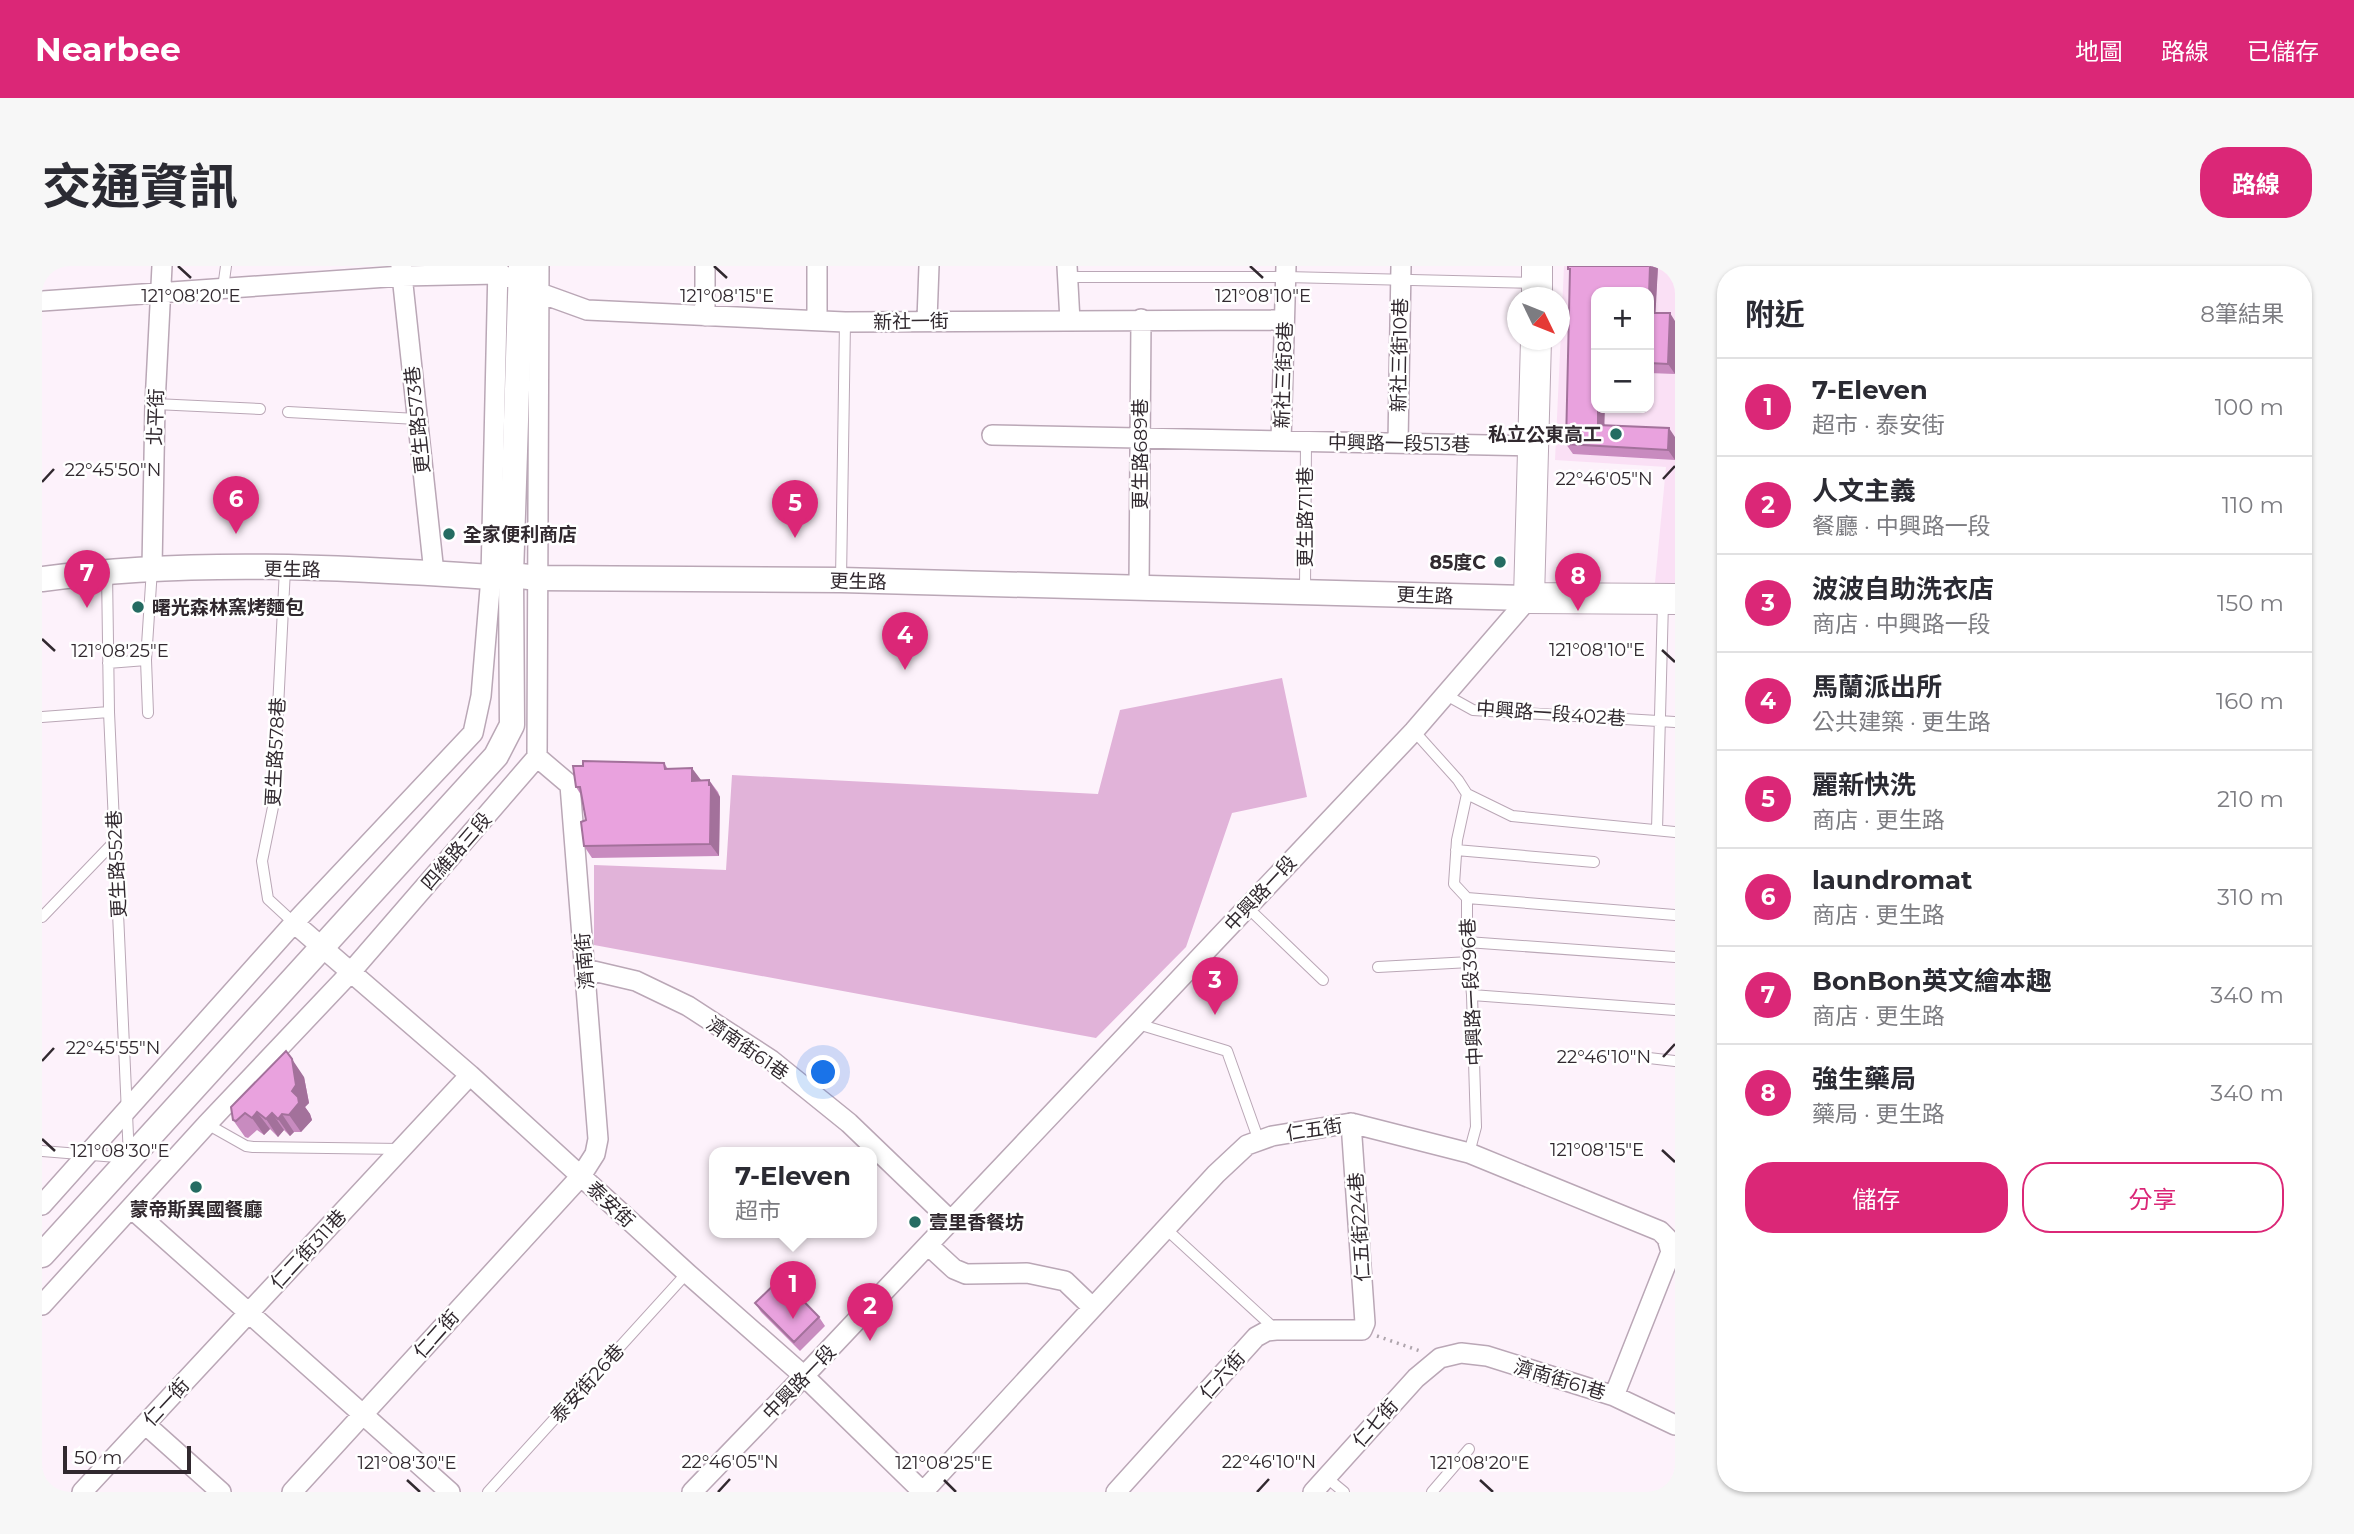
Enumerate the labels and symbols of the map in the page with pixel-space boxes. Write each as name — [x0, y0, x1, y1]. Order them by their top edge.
text: 121°08'20"E — [141, 285, 241, 307]
text: 121°08'15"E — [680, 285, 774, 307]
text: 121°08'10"E — [1215, 285, 1311, 307]
north arrow — [1507, 287, 1570, 350]
street label: 新社三街10巷 — [1387, 298, 1412, 412]
street label: 新社一街 — [873, 309, 949, 334]
street label: 新社三街8巷 — [1270, 321, 1297, 429]
street label: 更生路573巷 — [400, 365, 435, 475]
street label: 北平街 — [143, 388, 168, 446]
street label: 更生路689巷 — [1129, 398, 1152, 510]
place label: 私立公東高工 — [1488, 423, 1602, 446]
marker: 私立公東高工 — [1608, 426, 1624, 442]
street label: 中興路一段513巷 — [1328, 431, 1470, 456]
text: 22°45'50"N — [65, 459, 161, 481]
street label: 更生路711巷 — [1294, 466, 1317, 568]
text: 22°46'05"N — [1555, 468, 1653, 490]
pin: 6 — [213, 476, 259, 534]
pin: 5 — [772, 480, 818, 538]
place label: 全家便利商店 — [463, 523, 577, 546]
marker: 全家便利商店 — [441, 526, 457, 542]
pin: 7 — [64, 550, 110, 608]
place label: 85度C — [1429, 551, 1486, 574]
pin: 8 — [1555, 553, 1601, 611]
marker: 85度C — [1492, 554, 1508, 570]
street label: 更生路 — [263, 558, 321, 581]
street label: 更生路 — [829, 570, 887, 593]
street label: 更生路 — [1396, 583, 1454, 608]
place label: 曙光森林窯烤麵包 — [152, 596, 304, 619]
marker: 曙光森林窯烤麵包 — [130, 599, 146, 615]
pin: 4 — [882, 612, 928, 670]
text: 121°08'10"E — [1549, 639, 1645, 661]
text: 121°08'25"E — [71, 640, 169, 662]
street label: 更生路578巷 — [261, 697, 290, 807]
street label: 中興路一段402巷 — [1475, 697, 1627, 730]
street label: 四維路三段 — [417, 808, 496, 895]
street label: 更生路552巷 — [102, 809, 131, 919]
street label: 中興路一段 — [1220, 851, 1301, 936]
street label: 中興路一段396巷 — [1456, 918, 1487, 1066]
street label: 濟南街 — [571, 932, 598, 990]
pin: 3 — [1192, 957, 1238, 1015]
street label: 濟南街61巷 — [702, 1012, 793, 1085]
text: 22°45'55"N — [66, 1037, 160, 1059]
text: 22°46'10"N — [1557, 1046, 1651, 1068]
your location — [806, 1055, 840, 1089]
street label: 仁五街 — [1284, 1114, 1344, 1145]
text: 121°08'15"E — [1550, 1139, 1644, 1161]
text: 121°08'30"E — [70, 1140, 170, 1162]
street label: 仁五街224巷 — [1344, 1171, 1375, 1282]
street label: 泰安街 — [582, 1177, 639, 1232]
marker: 蒙帝斯異國餐廳 — [188, 1179, 204, 1195]
place label: 蒙帝斯異國餐廳 — [129, 1198, 263, 1221]
street label: 仁二街311巷 — [266, 1205, 351, 1294]
place label: 壹里香餐坊 — [929, 1211, 1024, 1234]
marker: 壹里香餐坊 — [907, 1214, 923, 1230]
pin: 1 — [770, 1261, 816, 1319]
pin: 2 — [847, 1283, 893, 1341]
street label: 仁二街 — [409, 1305, 464, 1363]
street label: 泰安街26巷 — [546, 1339, 629, 1428]
street label: 中興路一段 — [758, 1340, 841, 1425]
street label: 仁六街 — [1195, 1346, 1250, 1404]
street label: 濟南街61巷 — [1511, 1355, 1608, 1404]
street label: 仁一街 — [139, 1374, 194, 1431]
street label: 仁七街 — [1348, 1394, 1403, 1452]
scale bar — [63, 1443, 191, 1475]
text: 22°46'05"N — [681, 1451, 779, 1473]
text: 22°46'10"N — [1222, 1451, 1316, 1473]
text: 121°08'30"E — [357, 1452, 457, 1474]
text: 121°08'25"E — [895, 1452, 993, 1474]
text: 121°08'20"E — [1430, 1452, 1530, 1474]

